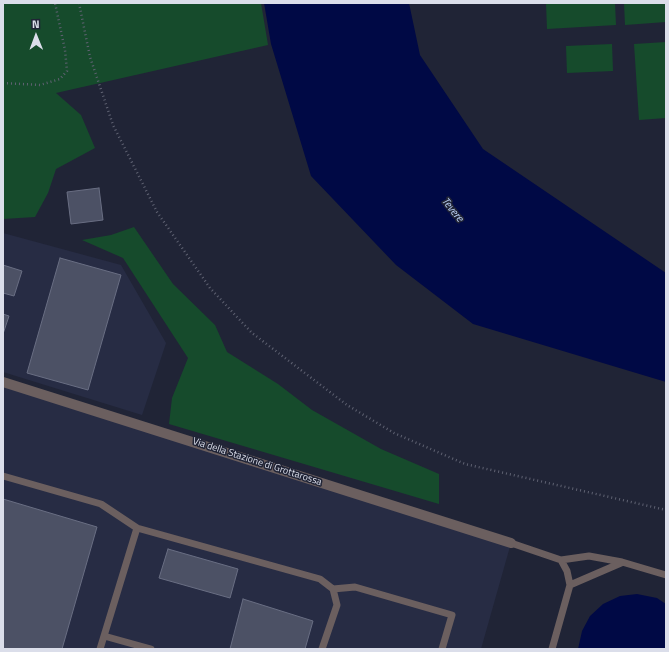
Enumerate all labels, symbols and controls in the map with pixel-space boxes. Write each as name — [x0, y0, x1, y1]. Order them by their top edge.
north arrow — [16, 16, 56, 56]
text: N — [32, 16, 40, 32]
water label: Tevere — [438, 195, 466, 225]
street label: Via della Stazione di Grottarossa — [191, 435, 323, 489]

